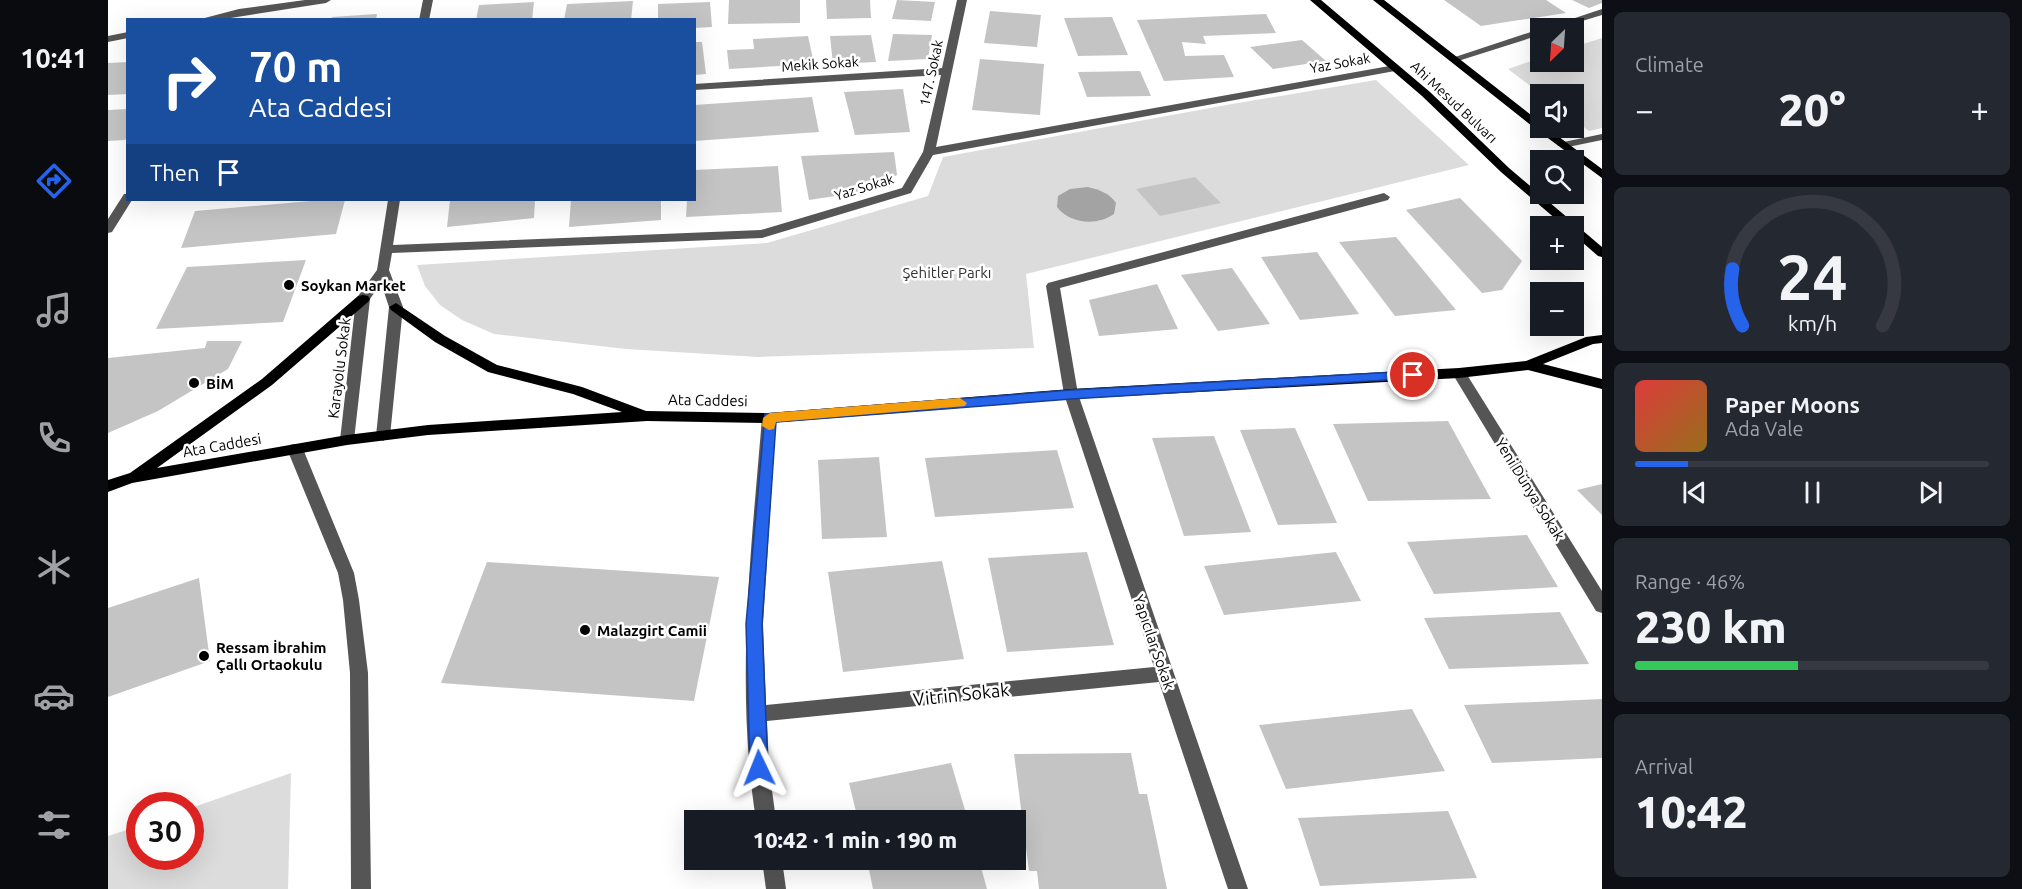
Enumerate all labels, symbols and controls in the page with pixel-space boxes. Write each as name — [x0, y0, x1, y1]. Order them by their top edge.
north arrow — [1530, 18, 1584, 72]
map controls — [1530, 18, 1584, 336]
street label: 147. Sokak — [916, 38, 946, 108]
icon: right — [150, 42, 228, 120]
text: 10:41 — [20, 43, 88, 73]
text: 70 m — [249, 43, 343, 90]
street label: Yaz Sokak — [1308, 50, 1372, 76]
street label: Mekik Sokak — [781, 53, 859, 75]
text: Climate — [1635, 53, 1704, 76]
street label: Ahi Mesud Bulvarı — [1407, 58, 1501, 146]
button: sound — [1530, 84, 1584, 138]
text: 20° — [1778, 84, 1846, 135]
text: − — [1635, 91, 1654, 128]
text: + — [1970, 91, 1989, 128]
text: Ata Caddesi — [249, 92, 392, 122]
button: search — [1530, 150, 1584, 204]
icon: arrive — [212, 156, 245, 189]
icon: directions — [33, 160, 75, 202]
text: Then — [150, 160, 200, 185]
street label: Yaz Sokak — [832, 170, 896, 204]
button: + — [1530, 216, 1584, 270]
text: 24 — [1777, 242, 1847, 312]
park label: Şehitler Parkı — [902, 264, 992, 281]
place label: Soykan Market — [301, 277, 406, 294]
marker: Soykan Market — [282, 278, 296, 292]
button: − — [1530, 282, 1584, 336]
icon: music — [33, 289, 75, 331]
text: km/h — [1787, 312, 1837, 336]
street label: Karayolu Sokak — [324, 316, 354, 419]
pin — [1387, 349, 1438, 400]
icon: arrive — [1396, 358, 1429, 391]
place label: BİM — [206, 375, 234, 392]
marker: BİM — [187, 376, 201, 390]
street label: Ata Caddesi — [668, 391, 748, 409]
text: Paper Moons — [1725, 392, 1860, 417]
icon: phone — [33, 417, 75, 459]
text: Ada Vale — [1725, 417, 1803, 440]
street label: Ata Caddesi — [181, 430, 263, 460]
street label: Yeni Dünya Sokak — [1492, 435, 1569, 544]
icon: previous — [1678, 476, 1711, 509]
icon: pause — [1796, 476, 1829, 509]
icon: next — [1914, 476, 1947, 509]
icon: climate — [33, 546, 75, 588]
text: Range · 46% — [1635, 570, 1745, 593]
street label: Yapıcılar Sokak — [1130, 592, 1178, 692]
text: 230 km — [1635, 601, 1787, 652]
place label: Malazgirt Camii — [597, 622, 707, 639]
marker: Malazgirt Camii — [578, 623, 592, 637]
place label: Ressam İbrahim Çallı Ortaokulu — [216, 639, 327, 674]
marker: Ressam İbrahim Çallı Ortaokulu — [197, 649, 211, 663]
icon: car — [33, 675, 75, 717]
street label: Vitrin Sokak — [912, 679, 1010, 709]
position arrow — [727, 736, 791, 800]
text: Arrival — [1635, 755, 1693, 778]
text: 10:42 — [1635, 786, 1748, 837]
speed limit sign: 30 — [126, 792, 204, 870]
icon: filters — [33, 804, 75, 846]
text: 10:42 · 1 min · 190 m — [753, 827, 957, 852]

